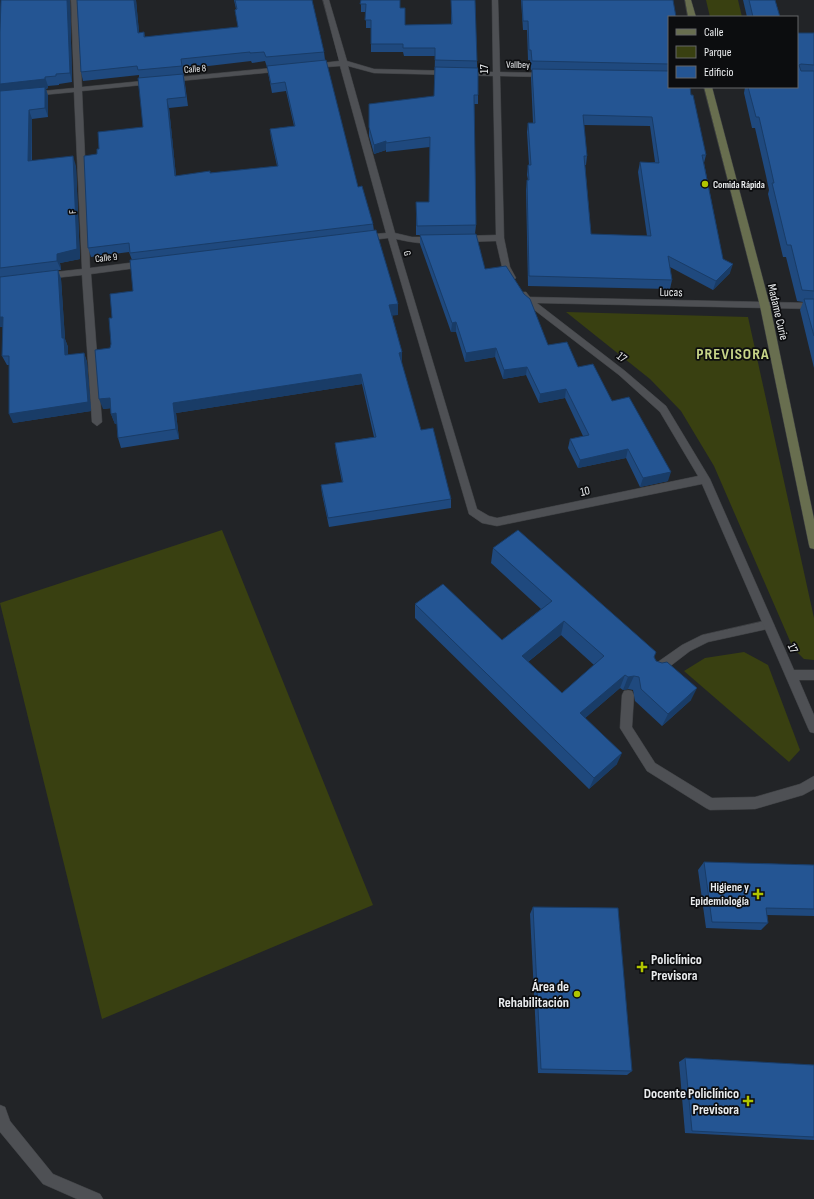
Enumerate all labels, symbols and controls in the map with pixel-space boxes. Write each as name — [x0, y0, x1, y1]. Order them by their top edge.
legend — [668, 16, 798, 88]
text: Calle — [704, 25, 724, 40]
text: Parque — [704, 45, 732, 60]
street label: Vallbey — [506, 59, 530, 71]
street label: Calle 8 — [183, 62, 207, 76]
street label: 17 — [477, 64, 492, 73]
text: Edificio — [704, 65, 733, 80]
marker: Comida Rápida — [700, 179, 710, 189]
place label: Comida Rápida — [713, 179, 765, 191]
street label: F — [67, 210, 79, 214]
street label: G — [401, 249, 413, 257]
street label: Calle 9 — [94, 251, 118, 265]
street label: Madame Curie — [764, 283, 791, 342]
street label: Lucas — [659, 285, 683, 300]
district label: PREVISORA — [696, 345, 770, 364]
street label: 17 — [614, 349, 630, 366]
street label: 10 — [579, 483, 591, 500]
street label: 17 — [784, 641, 801, 656]
place label: Higiene y Epidemiología — [690, 880, 749, 909]
marker: Higiene y Epidemiología — [752, 888, 764, 900]
place label: Policlínico Previsora — [651, 951, 702, 984]
marker: Policlínico Previsora — [636, 961, 648, 973]
place label: Área de Rehabilitación — [498, 978, 569, 1011]
marker: Área de Rehabilitación — [572, 989, 582, 999]
place label: Docente Policlínico Previsora — [644, 1085, 739, 1118]
marker: Docente Policlínico Previsora — [742, 1095, 754, 1107]

